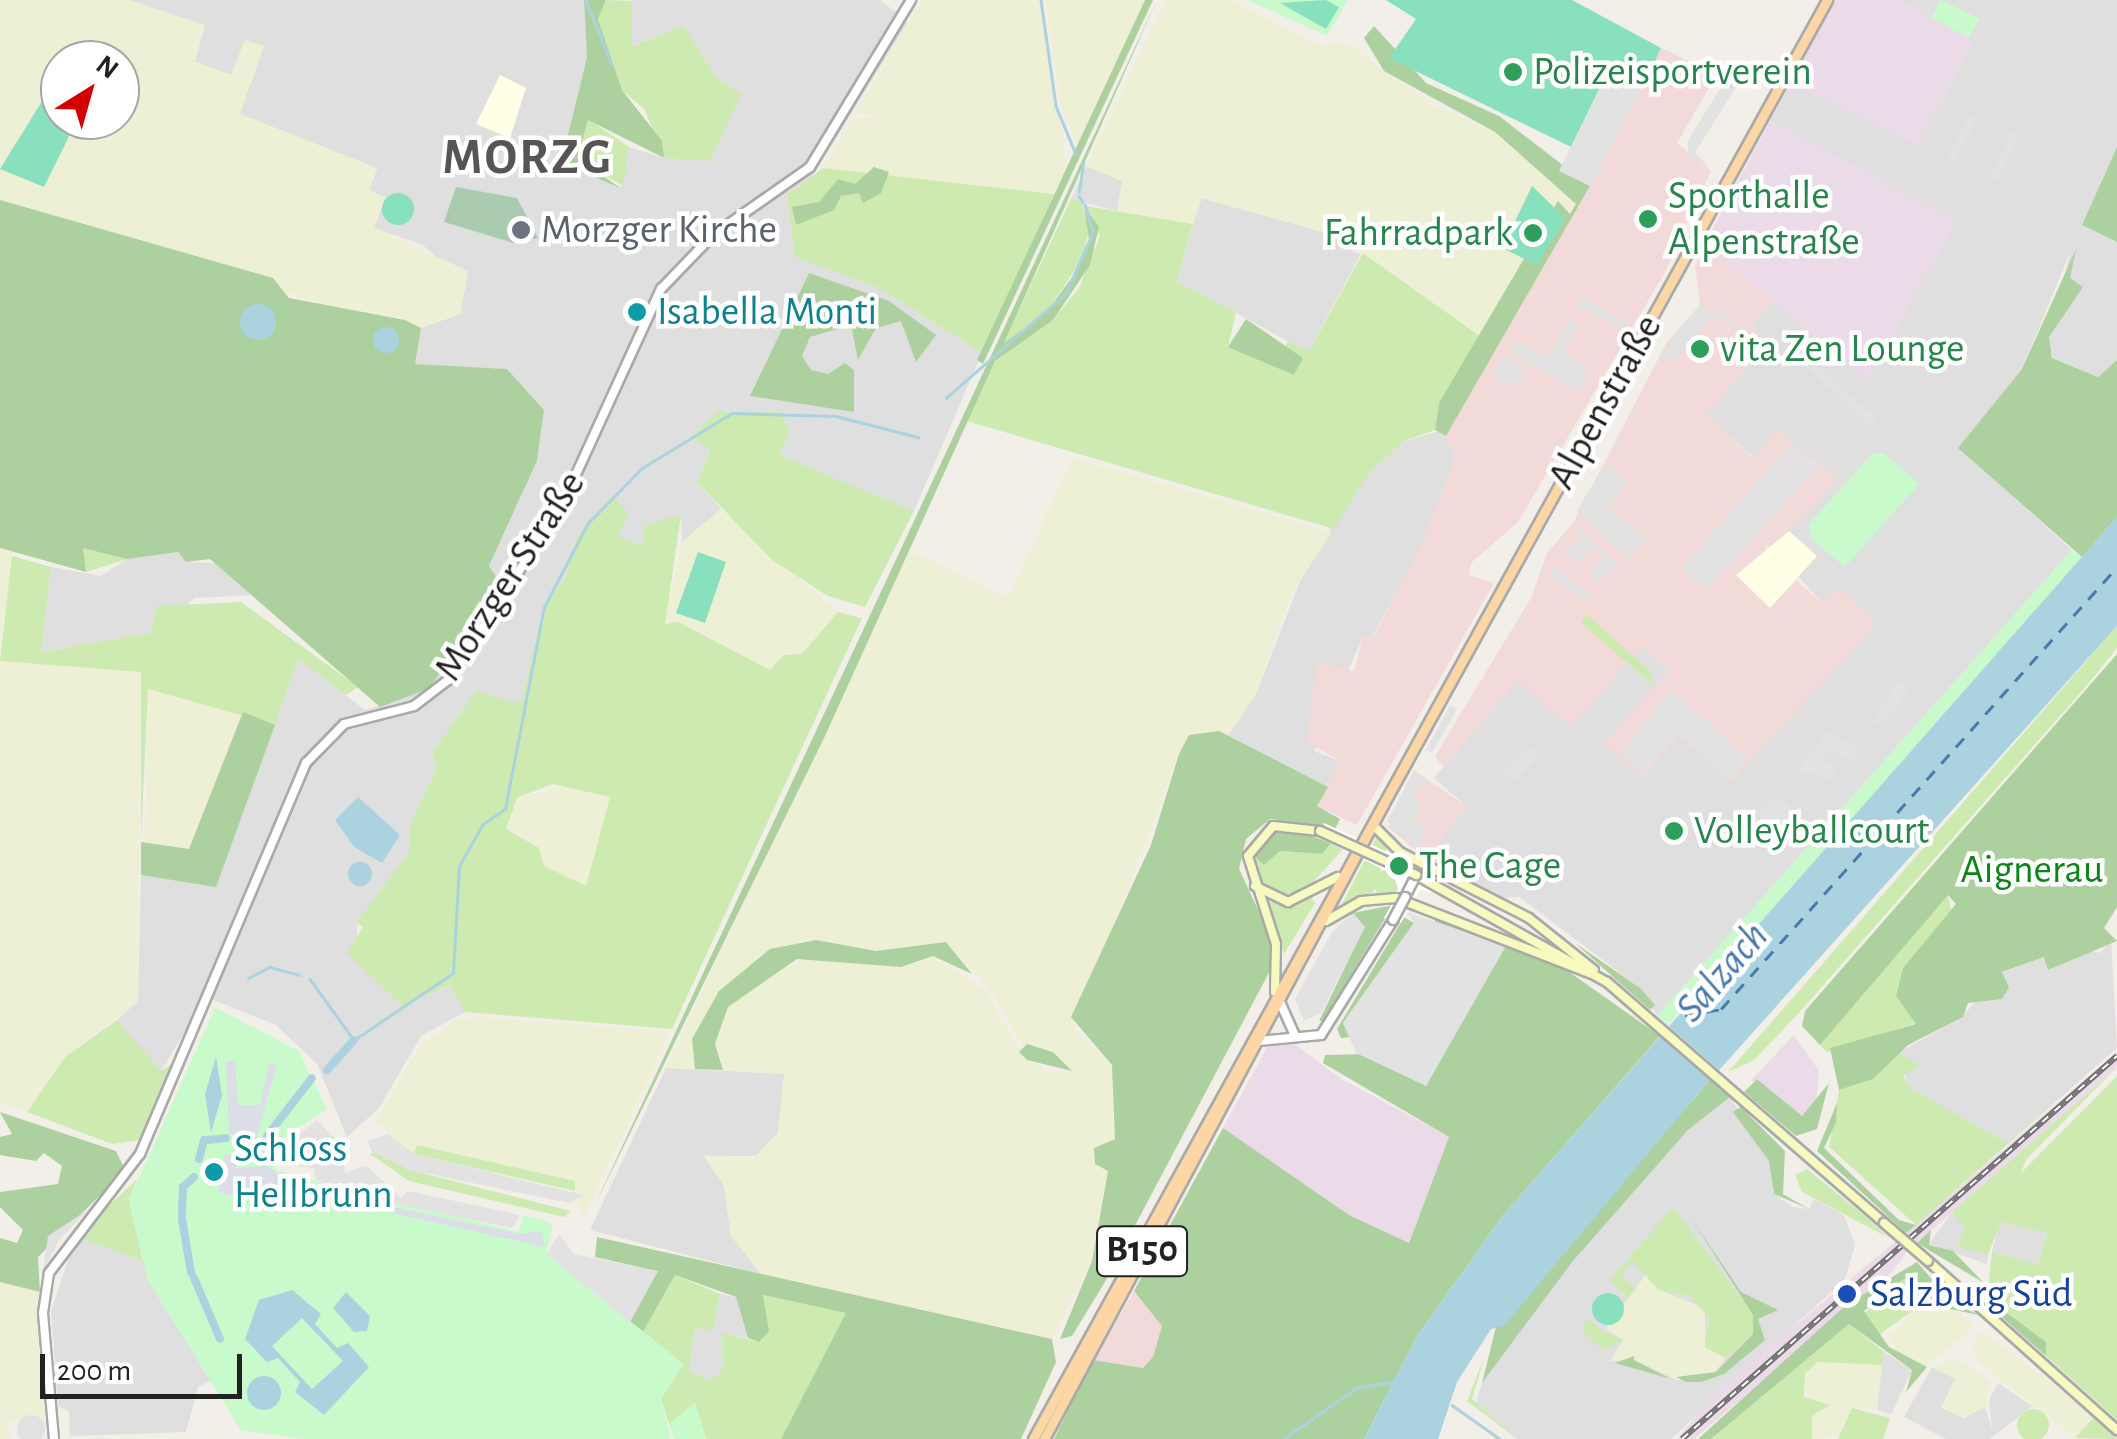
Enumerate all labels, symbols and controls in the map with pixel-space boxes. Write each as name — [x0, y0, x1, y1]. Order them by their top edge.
north arrow — [40, 40, 140, 140]
place label: Polizeisportverein — [1533, 48, 1812, 96]
text: N — [91, 51, 123, 85]
marker: Polizeisportverein — [1502, 61, 1524, 83]
district label: MORZG — [443, 129, 613, 189]
place label: Sporthalle Alpenstraße — [1668, 172, 1860, 266]
place label: Morzger Kirche — [541, 206, 777, 254]
marker: Sporthalle Alpenstraße — [1637, 208, 1659, 230]
place label: Fahrradpark — [1324, 209, 1513, 257]
marker: Morzger Kirche — [510, 219, 532, 241]
marker: Fahrradpark — [1522, 222, 1544, 244]
place label: Isabella Monti — [657, 288, 877, 336]
marker: Isabella Monti — [626, 301, 648, 323]
street label: Alpenstraße — [1538, 307, 1672, 497]
place label: vita Zen Lounge — [1720, 325, 1964, 373]
marker: vita Zen Lounge — [1689, 338, 1711, 360]
street label: Morzger Straße — [424, 462, 596, 690]
place label: Volleyballcourt — [1694, 807, 1929, 855]
marker: Volleyballcourt — [1663, 820, 1685, 842]
place label: The Cage — [1419, 842, 1561, 890]
park label: Aignerau — [1961, 846, 2103, 894]
marker: The Cage — [1388, 855, 1410, 877]
water label: Salzach — [1665, 912, 1779, 1032]
place label: Schloss Hellbrunn — [234, 1125, 393, 1219]
marker: Schloss Hellbrunn — [203, 1161, 225, 1183]
road number: B150 — [1094, 1218, 1190, 1284]
place label: Salzburg Süd — [1870, 1270, 2072, 1318]
marker: Salzburg Süd — [1834, 1281, 1860, 1307]
scale bar — [45, 1334, 248, 1396]
text: 200 m — [57, 1356, 131, 1386]

